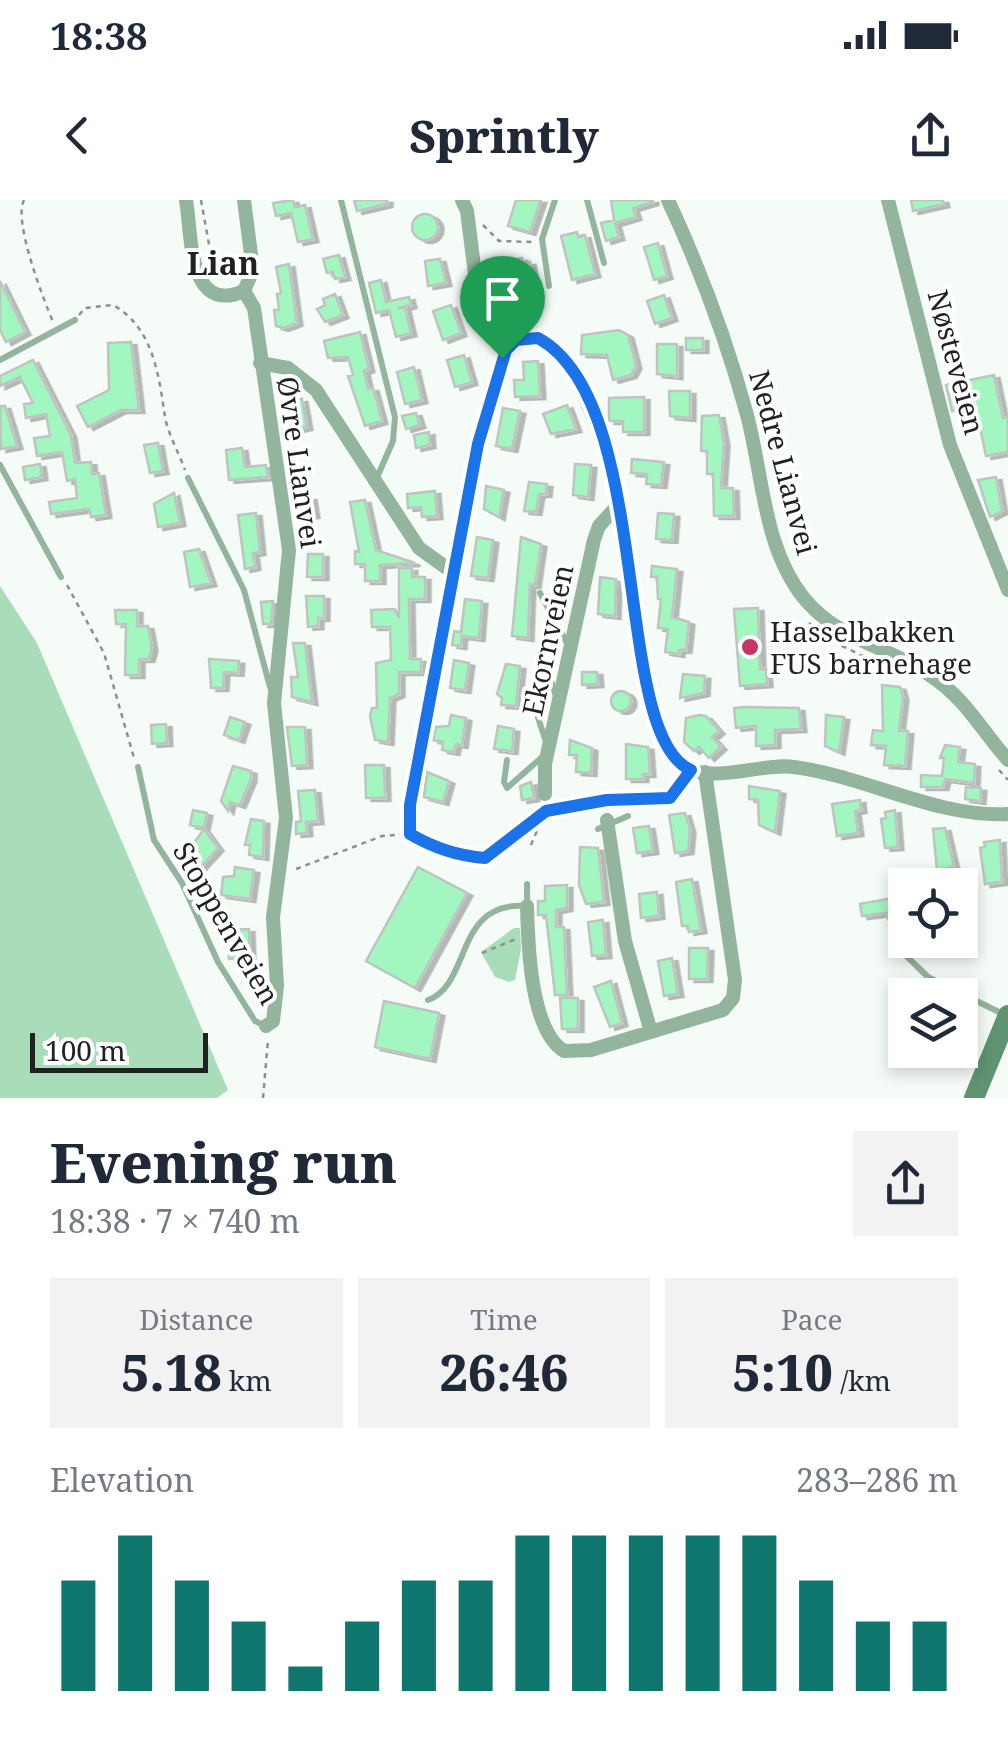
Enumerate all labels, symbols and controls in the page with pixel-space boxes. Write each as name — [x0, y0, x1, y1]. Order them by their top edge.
text: 18:38 — [50, 9, 147, 61]
text: Sprintly — [409, 105, 599, 166]
icon: back — [50, 108, 105, 163]
icon: share — [903, 108, 958, 163]
district label: Lian — [187, 241, 259, 284]
pin — [460, 256, 545, 359]
icon: arrive — [475, 271, 530, 326]
street label: Nøsteveien — [919, 286, 995, 438]
street label: Nedre Lianvei — [741, 366, 827, 558]
street label: Øvre Lianvei — [269, 374, 331, 550]
street label: Ekornveien — [512, 561, 582, 719]
place label: Hasselbakken FUS barnehage — [770, 612, 972, 682]
marker: Hasselbakken FUS barnehage — [739, 636, 761, 658]
street label: Stoppenveien — [165, 835, 289, 1011]
map controls — [888, 868, 978, 1068]
button: locate — [888, 868, 978, 958]
button: layers — [888, 978, 978, 1068]
scale bar — [30, 1028, 208, 1073]
text: 100 m — [45, 1031, 126, 1069]
text: Evening run — [50, 1124, 397, 1199]
button: share — [853, 1131, 958, 1236]
text: 18:38 · 7 × 740 m — [50, 1199, 300, 1242]
text: Distance — [139, 1300, 254, 1338]
text: Time — [470, 1300, 538, 1338]
text: Pace — [781, 1300, 842, 1338]
text: 5.18 — [121, 1338, 222, 1406]
text: 26:46 — [440, 1338, 568, 1406]
text: 5:10 — [732, 1338, 833, 1406]
text: km — [222, 1361, 272, 1399]
text: /km — [833, 1361, 891, 1399]
text: Elevation — [50, 1458, 194, 1501]
text: 283–286 m — [796, 1458, 958, 1501]

